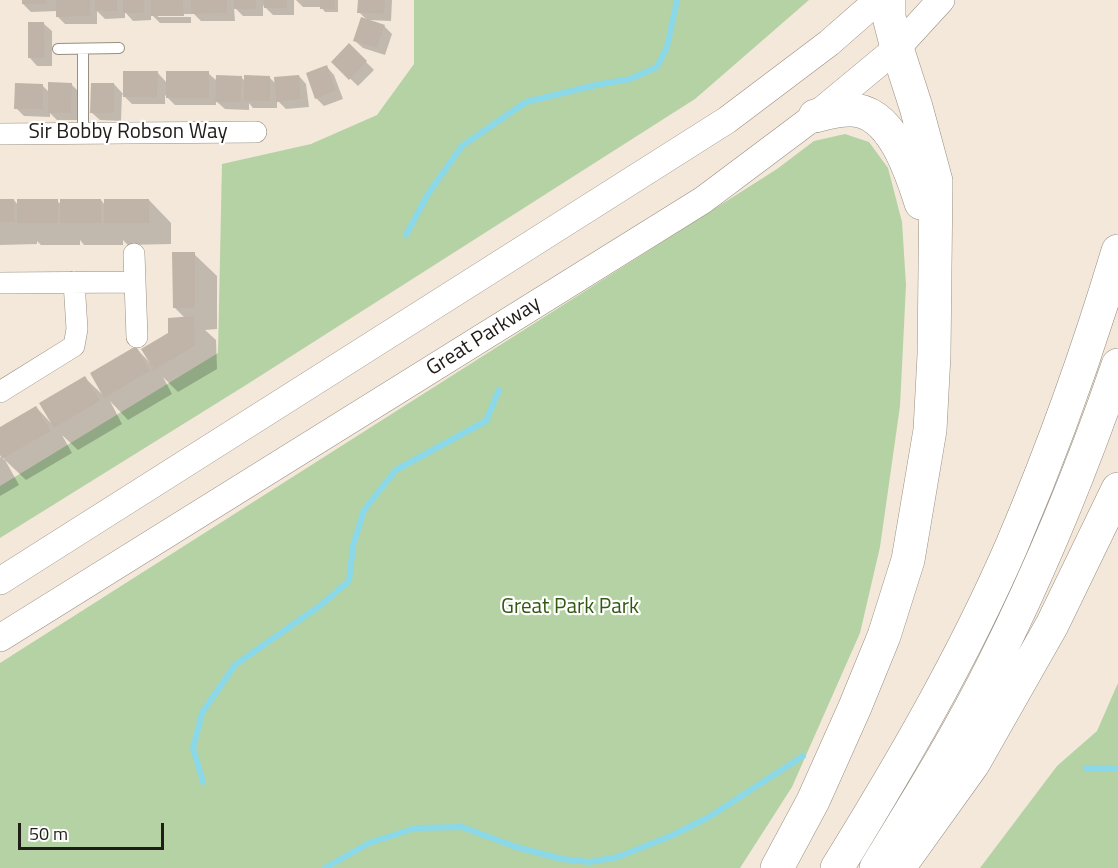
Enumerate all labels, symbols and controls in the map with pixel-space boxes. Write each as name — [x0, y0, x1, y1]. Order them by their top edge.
street label: Sir Bobby Robson Way — [28, 120, 228, 146]
street label: Great Parkway — [422, 292, 546, 382]
park label: Great Park Park — [501, 595, 639, 621]
scale bar — [21, 811, 166, 849]
text: 50 m — [29, 820, 68, 847]

